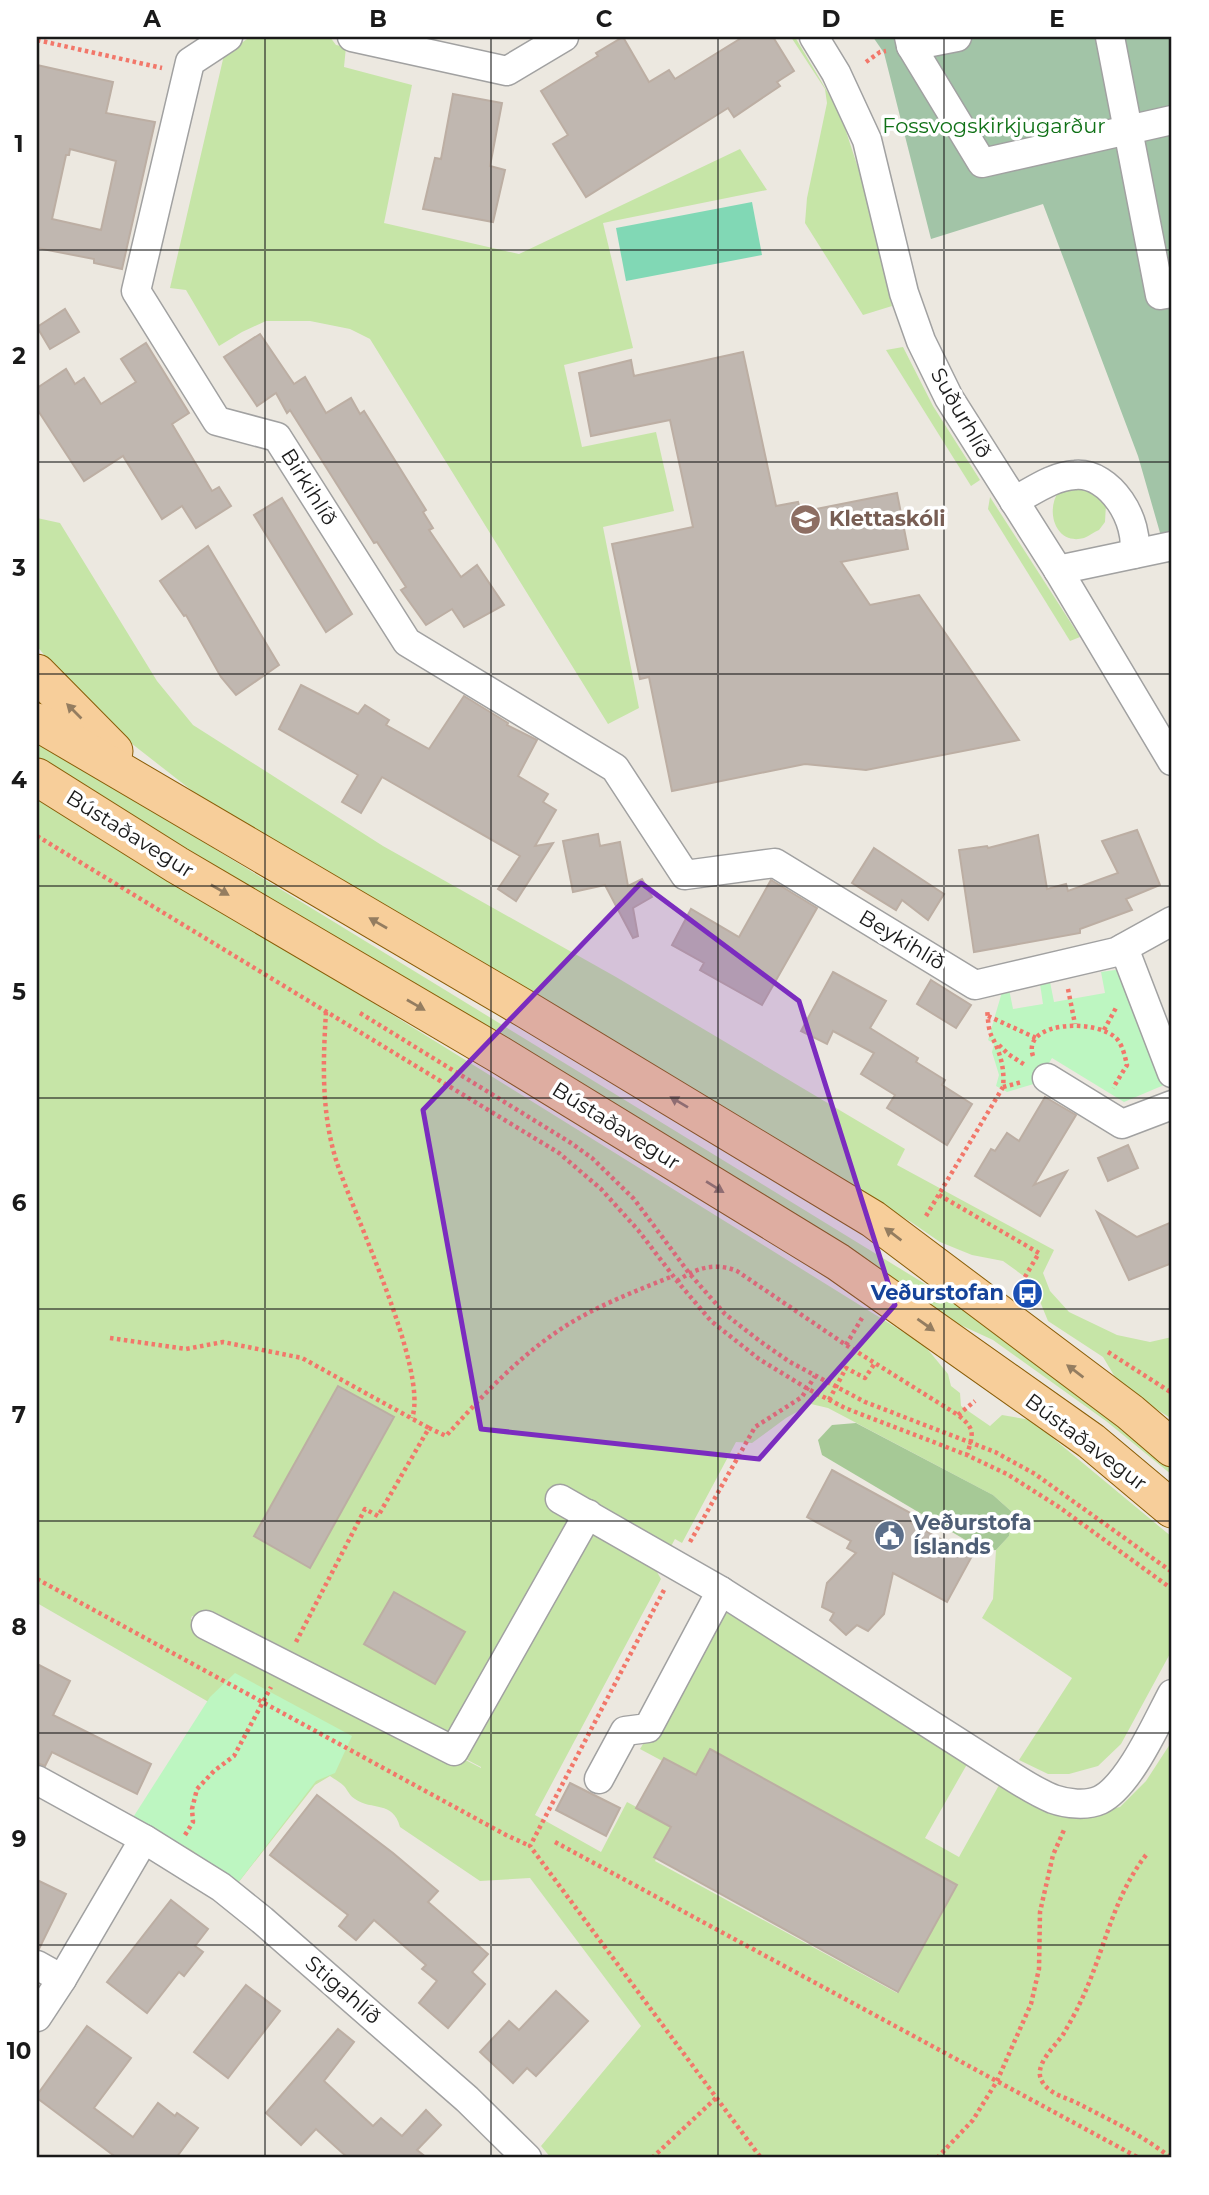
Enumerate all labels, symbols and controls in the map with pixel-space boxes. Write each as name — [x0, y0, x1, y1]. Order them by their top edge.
text: A — [142, 5, 161, 33]
text: B — [369, 5, 387, 33]
text: C — [596, 5, 613, 33]
text: D — [822, 5, 841, 33]
text: E — [1049, 5, 1065, 33]
park label: Fossvogskirkjugarður — [882, 113, 1106, 138]
text: 1 — [14, 130, 24, 158]
text: 2 — [12, 342, 26, 370]
street label: Suðurhlíð — [926, 363, 997, 462]
street label: Birkihlíð — [276, 444, 343, 530]
school or university icon: Klettaskóli — [789, 502, 823, 536]
place label: Klettaskóli — [829, 506, 946, 531]
text: 3 — [11, 554, 26, 582]
one-way arrow — [65, 703, 82, 720]
text: 4 — [11, 766, 27, 794]
street label: Bústaðavegur — [62, 784, 199, 883]
one-way arrow — [210, 884, 229, 896]
street label: Beykihlíð — [855, 904, 950, 975]
one-way arrow — [368, 918, 388, 930]
text: 5 — [12, 978, 26, 1006]
one-way arrow — [406, 999, 425, 1011]
street label: Bústaðavegur — [548, 1076, 685, 1175]
one-way arrow — [670, 1096, 689, 1108]
one-way arrow — [705, 1180, 725, 1193]
text: 6 — [12, 1189, 27, 1217]
one-way arrow — [885, 1227, 903, 1242]
bus stop icon: Veðurstofan — [1010, 1276, 1044, 1310]
place label: Veðurstofan — [870, 1280, 1004, 1305]
one-way arrow — [917, 1318, 935, 1332]
one-way arrow — [1066, 1364, 1085, 1378]
street label: Bústaðavegur — [1021, 1388, 1152, 1495]
text: 7 — [12, 1401, 26, 1429]
place label: Veðurstofa Íslands — [912, 1510, 1032, 1559]
public building icon: Veðurstofa Íslands — [873, 1518, 907, 1552]
text: 8 — [11, 1613, 27, 1641]
text: 9 — [12, 1825, 26, 1853]
street label: Stigahlíð — [301, 1950, 386, 2029]
text: 10 — [7, 2037, 31, 2065]

